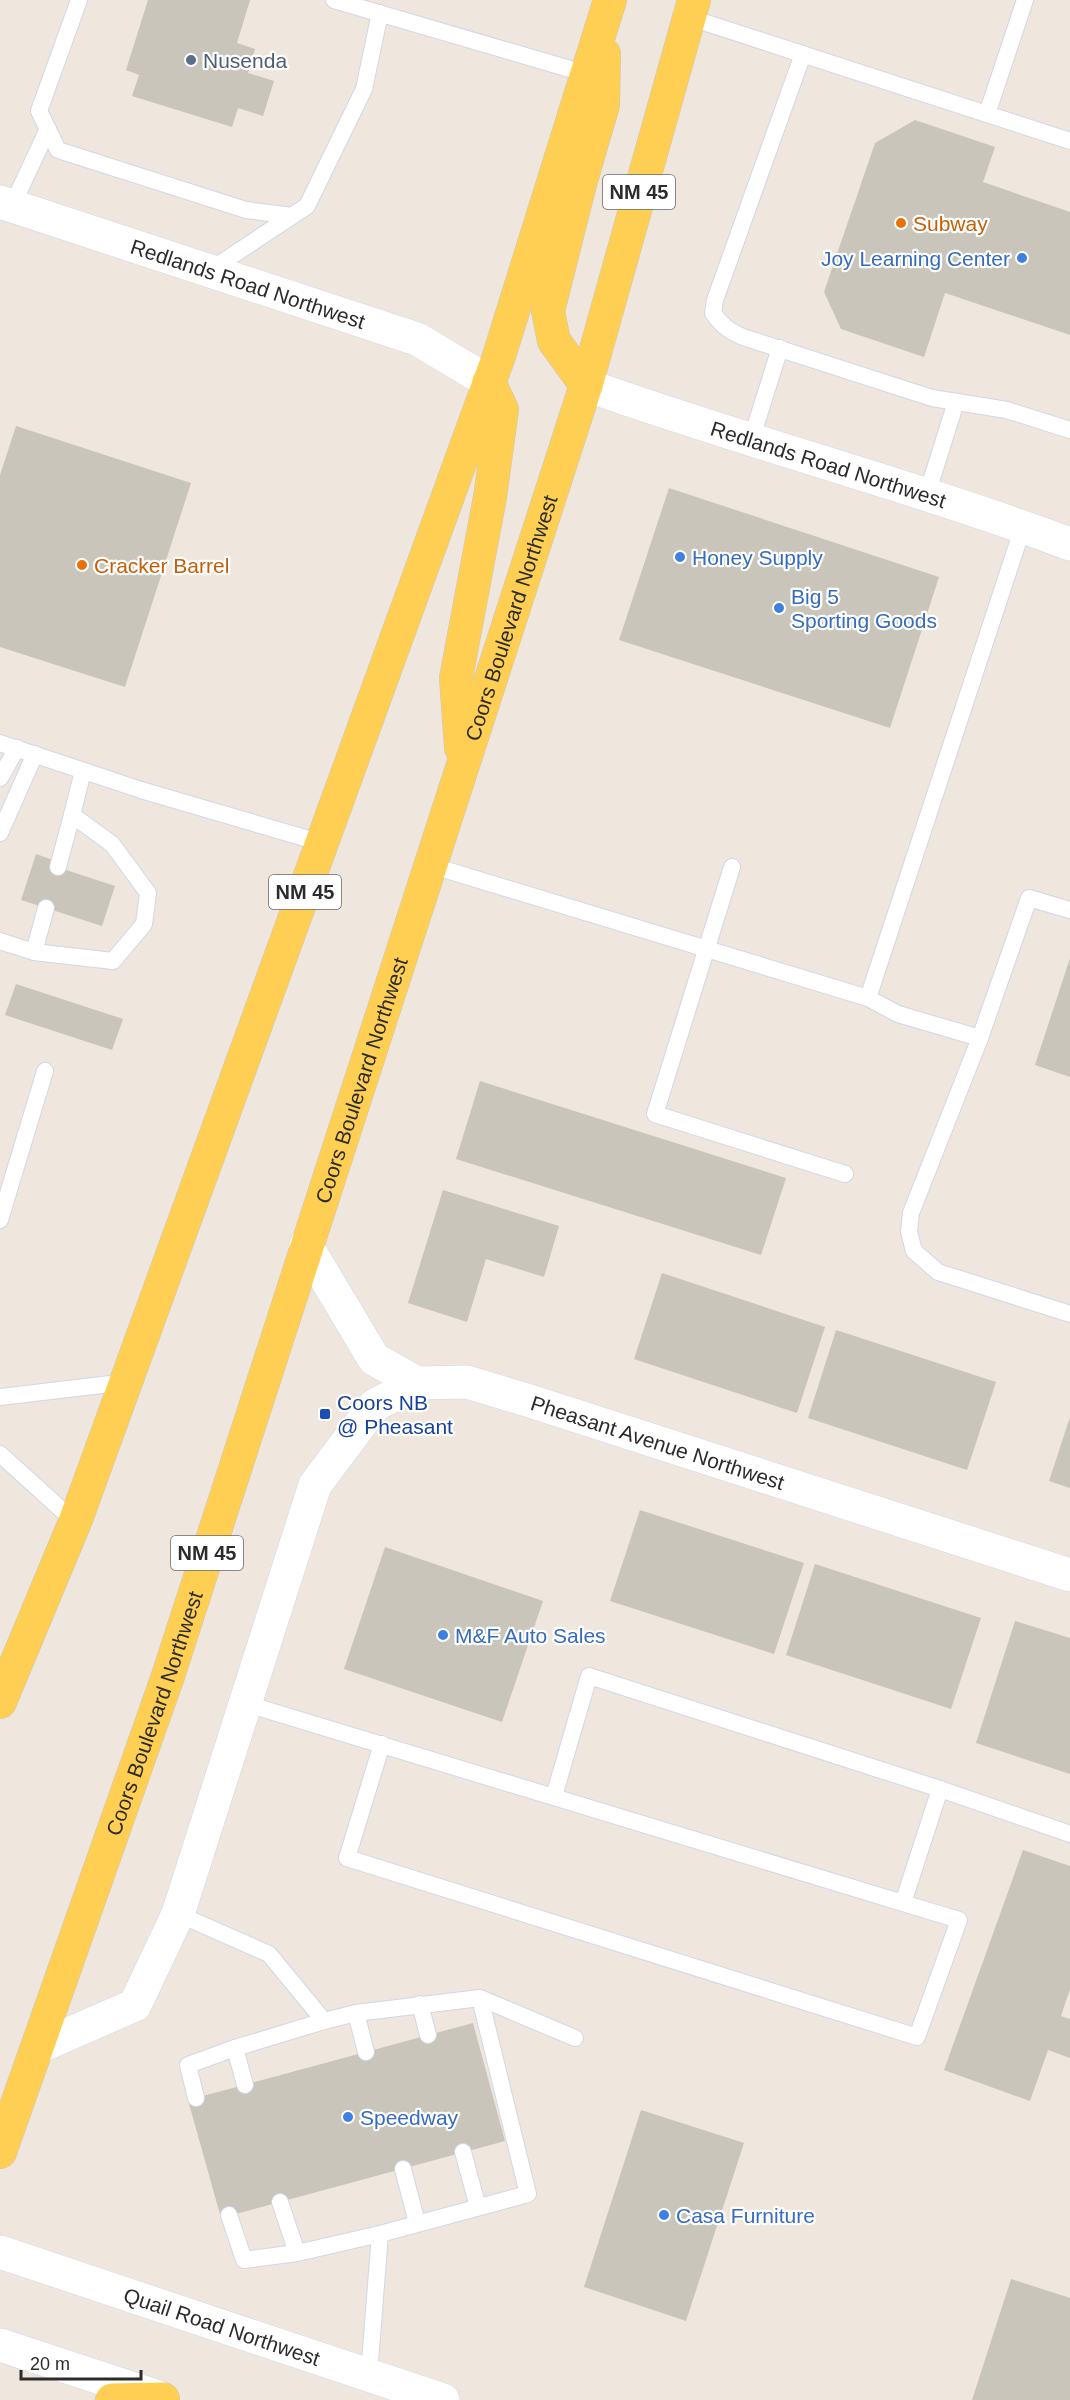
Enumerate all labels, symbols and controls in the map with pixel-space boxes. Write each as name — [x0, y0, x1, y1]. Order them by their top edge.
place label: Nusenda — [203, 49, 287, 72]
marker: Nusenda — [184, 53, 198, 67]
road number: NM 45 — [603, 175, 675, 209]
place label: Subway — [913, 212, 988, 235]
marker: Subway — [894, 216, 908, 230]
street label: Redlands Road Northwest — [128, 234, 368, 333]
place label: Joy Learning Center — [821, 247, 1010, 270]
marker: Joy Learning Center — [1015, 251, 1029, 265]
street label: Redlands Road Northwest — [708, 416, 949, 512]
street label: Coors Boulevard Northwest — [460, 492, 561, 744]
place label: Honey Supply — [692, 546, 823, 569]
marker: Honey Supply — [673, 550, 687, 564]
place label: Cracker Barrel — [94, 554, 229, 577]
marker: Cracker Barrel — [75, 558, 89, 572]
place label: Big 5 Sporting Goods — [791, 585, 937, 632]
marker: Big 5 Sporting Goods — [772, 601, 786, 615]
road number: NM 45 — [269, 875, 341, 909]
street label: Coors Boulevard Northwest — [310, 954, 411, 1206]
place label: Coors NB @ Pheasant — [337, 1391, 453, 1438]
street label: Pheasant Avenue Northwest — [528, 1391, 787, 1494]
marker: Coors NB @ Pheasant — [318, 1407, 332, 1421]
road number: NM 45 — [171, 1536, 243, 1570]
street label: Coors Boulevard Northwest — [101, 1588, 206, 1838]
place label: M&F Auto Sales — [455, 1624, 606, 1647]
marker: M&F Auto Sales — [436, 1628, 450, 1642]
place label: Speedway — [360, 2106, 459, 2129]
marker: Speedway — [341, 2110, 355, 2124]
place label: Casa Furniture — [676, 2204, 815, 2227]
marker: Casa Furniture — [657, 2208, 671, 2222]
street label: Quail Road Northwest — [121, 2283, 323, 2370]
scale bar — [21, 2343, 141, 2381]
text: 20 m — [30, 2354, 70, 2374]

